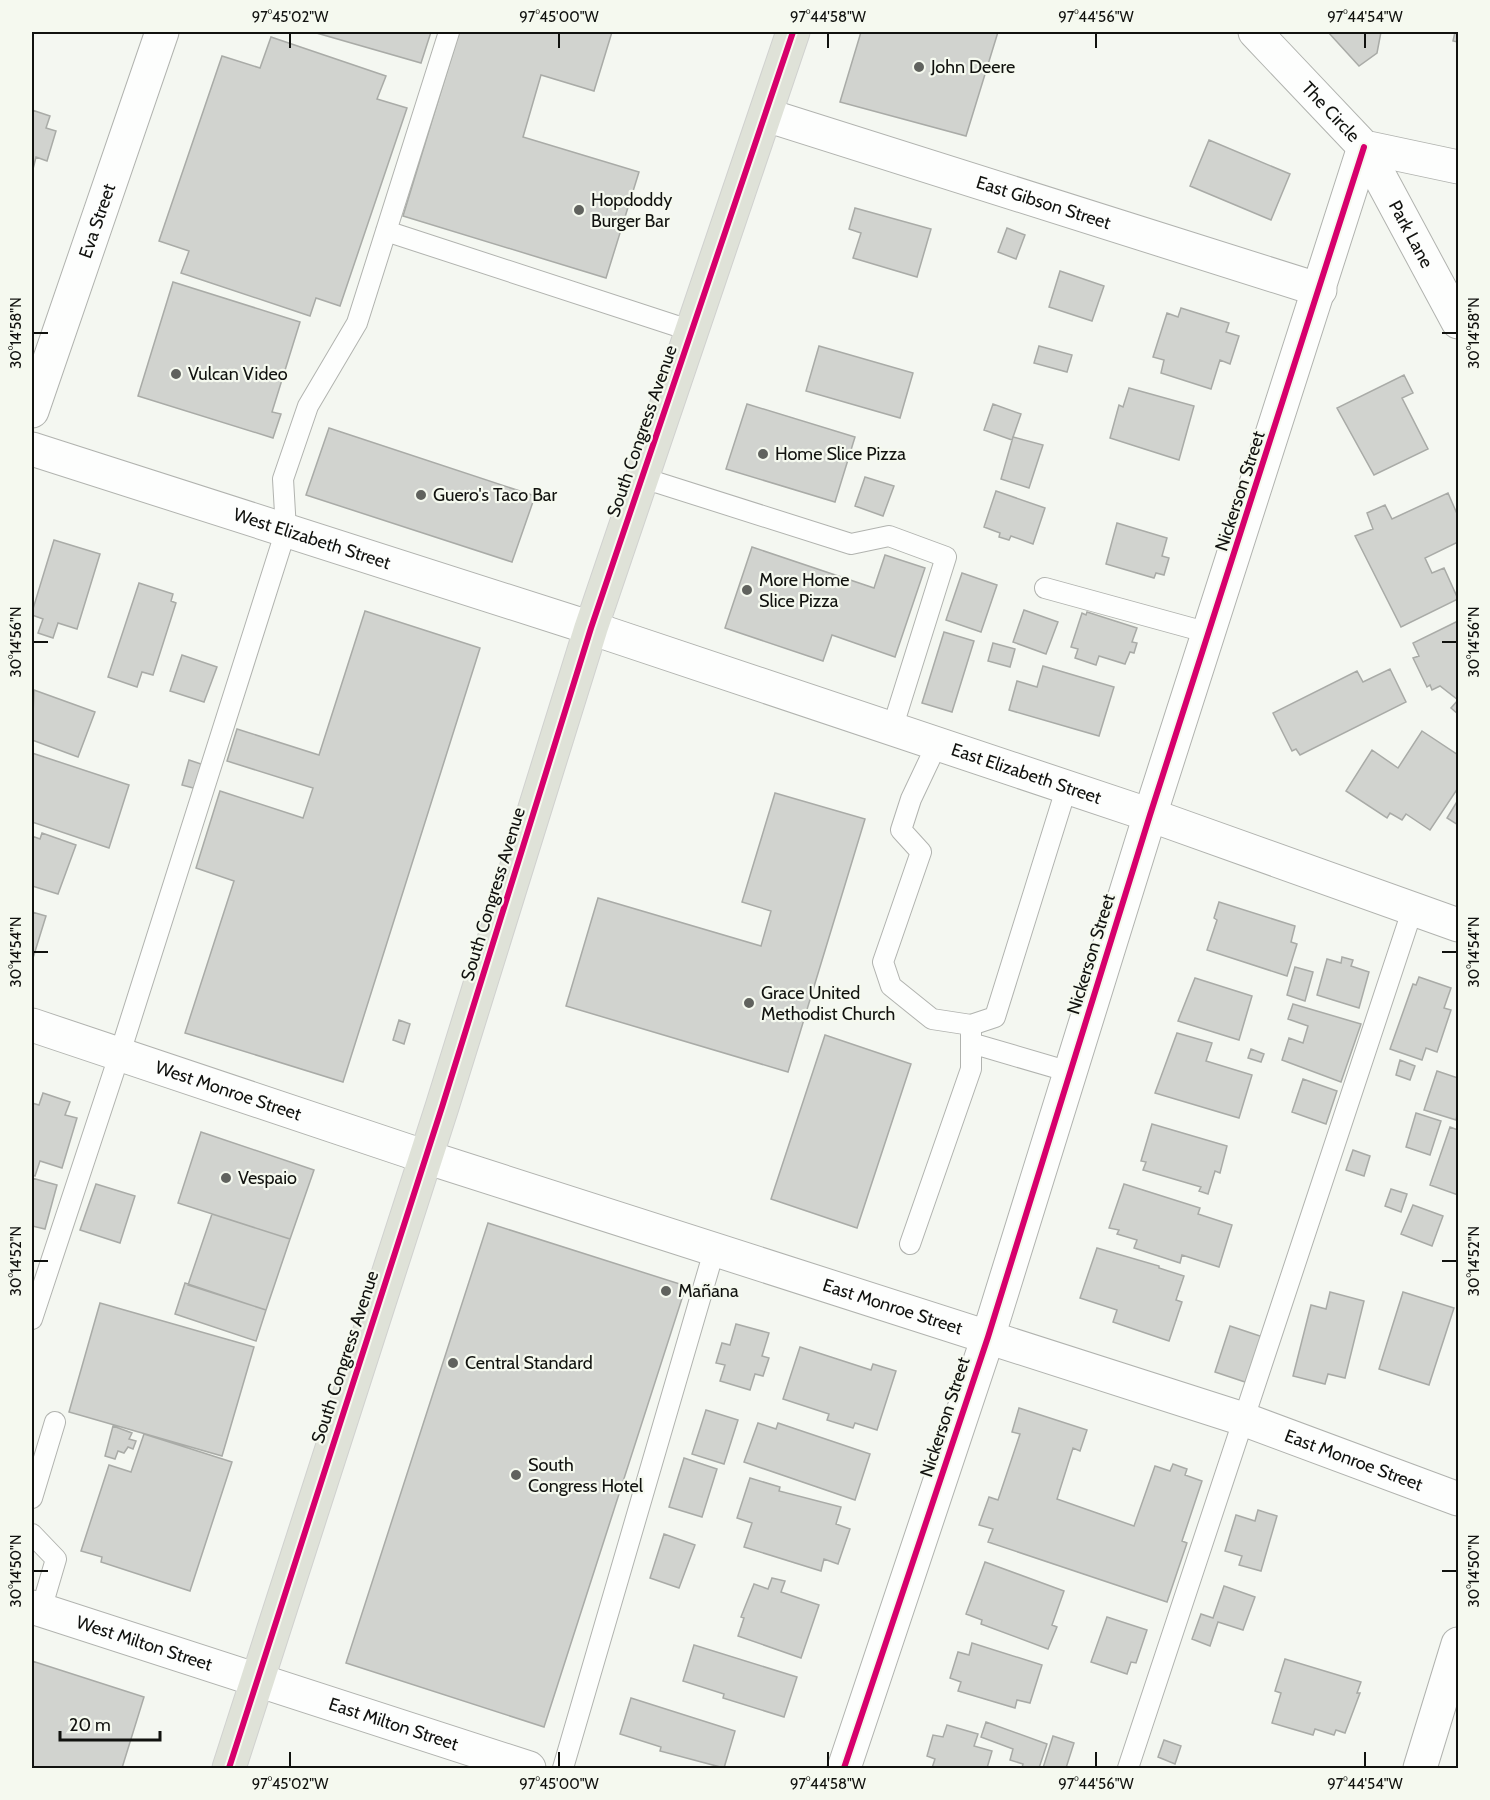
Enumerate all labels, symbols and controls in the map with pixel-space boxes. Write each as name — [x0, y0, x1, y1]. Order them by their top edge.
text: 97°45'02"W — [252, 8, 329, 26]
text: 97°45'00"W — [519, 8, 599, 26]
text: 97°44'58"W — [790, 8, 867, 26]
text: 97°44'56"W — [1058, 8, 1135, 26]
text: 97°44'54"W — [1327, 8, 1404, 26]
place label: John Deere — [930, 56, 1015, 78]
marker: John Deere — [912, 60, 926, 74]
street label: The Circle — [1297, 77, 1364, 147]
street label: East Gibson Street — [973, 171, 1113, 234]
street label: Eva Street — [74, 181, 120, 261]
place label: Hopdoddy Burger Bar — [591, 189, 672, 232]
street label: Park Lane — [1384, 197, 1438, 272]
marker: Hopdoddy Burger Bar — [572, 203, 586, 217]
text: 30°14'58"N — [7, 297, 25, 369]
text: 30°14'58"N — [1465, 297, 1483, 369]
street label: South Congress Avenue — [602, 342, 682, 520]
place label: Vulcan Video — [188, 363, 288, 385]
marker: Vulcan Video — [169, 367, 183, 381]
street label: Nickerson Street — [1210, 428, 1270, 554]
place label: Home Slice Pizza — [775, 443, 906, 465]
marker: Home Slice Pizza — [756, 447, 770, 461]
place label: Guero's Taco Bar — [433, 484, 558, 506]
marker: Guero's Taco Bar — [414, 488, 428, 502]
street label: West Elizabeth Street — [231, 503, 393, 574]
place label: More Home Slice Pizza — [759, 569, 849, 612]
marker: More Home Slice Pizza — [740, 583, 754, 597]
text: 30°14'56"N — [7, 607, 25, 677]
text: 30°14'56"N — [1465, 607, 1483, 677]
street label: East Elizabeth Street — [948, 738, 1104, 809]
street label: South Congress Avenue — [456, 805, 530, 983]
street label: Nickerson Street — [1062, 891, 1120, 1017]
text: 30°14'54"N — [7, 917, 25, 987]
text: 30°14'54"N — [1465, 917, 1483, 987]
place label: Grace United Methodist Church — [761, 982, 895, 1025]
marker: Grace United Methodist Church — [742, 996, 756, 1010]
street label: West Monroe Street — [152, 1056, 304, 1125]
place label: Vespaio — [238, 1167, 297, 1189]
marker: Vespaio — [219, 1171, 233, 1185]
text: 30°14'52"N — [7, 1226, 25, 1296]
text: 30°14'52"N — [1465, 1226, 1483, 1296]
street label: South Congress Avenue — [307, 1268, 383, 1446]
street label: East Monroe Street — [820, 1274, 965, 1339]
place label: Mañana — [678, 1280, 739, 1302]
marker: Mañana — [659, 1284, 673, 1298]
place label: Central Standard — [465, 1352, 593, 1374]
street label: Nickerson Street — [915, 1354, 975, 1480]
marker: Central Standard — [446, 1356, 460, 1370]
street label: East Monroe Street — [1282, 1424, 1426, 1496]
place label: South Congress Hotel — [528, 1454, 644, 1497]
marker: South Congress Hotel — [509, 1468, 523, 1482]
text: 30°14'50"N — [7, 1535, 25, 1607]
text: 30°14'50"N — [1465, 1535, 1483, 1607]
street label: West Milton Street — [73, 1611, 215, 1676]
street label: East Milton Street — [326, 1693, 461, 1755]
scale bar — [60, 1704, 160, 1742]
text: 20 m — [69, 1714, 111, 1736]
text: 97°45'02"W — [252, 1775, 329, 1793]
text: 97°45'00"W — [519, 1775, 599, 1793]
text: 97°44'58"W — [790, 1775, 867, 1793]
text: 97°44'56"W — [1058, 1775, 1135, 1793]
text: 97°44'54"W — [1327, 1775, 1404, 1793]

